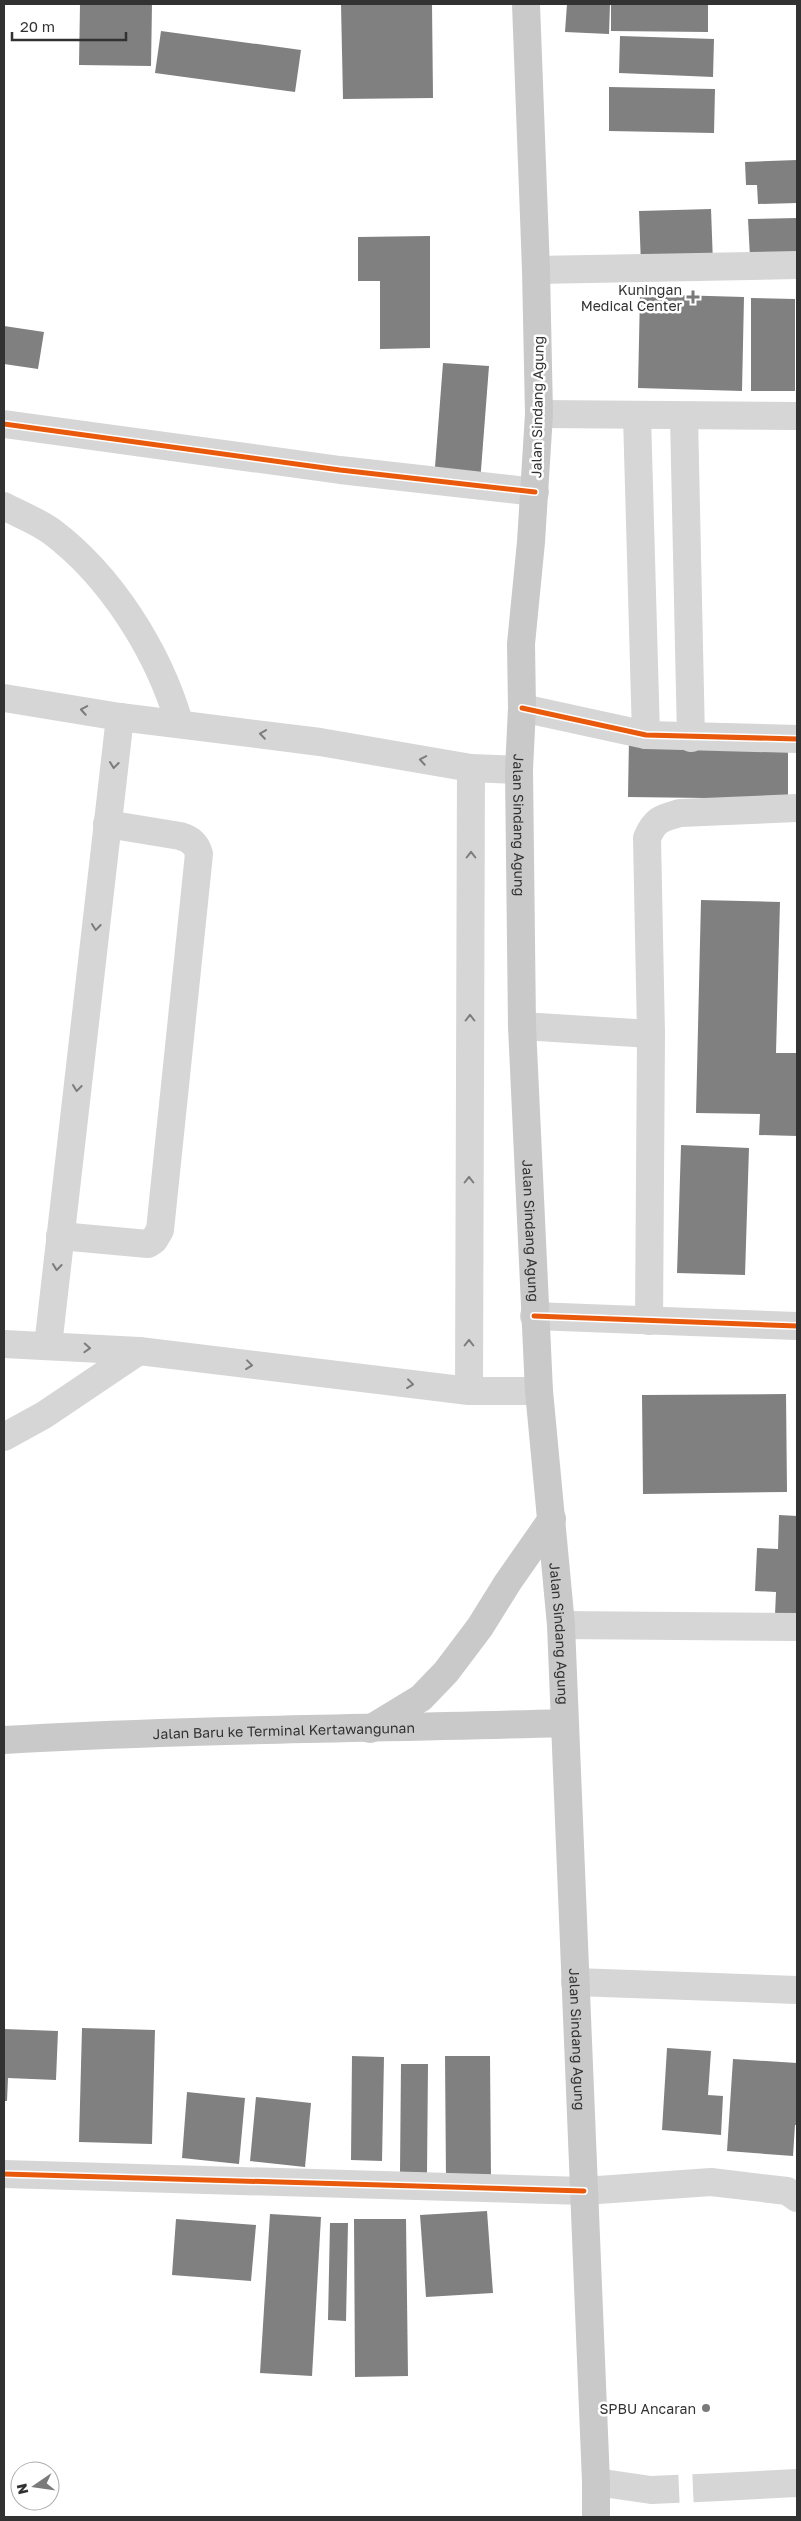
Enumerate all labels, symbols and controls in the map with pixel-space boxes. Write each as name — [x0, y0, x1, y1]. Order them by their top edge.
scale bar — [12, 10, 126, 42]
text: 20 m — [20, 17, 55, 35]
place label: Kuningan Medical Center — [581, 281, 683, 314]
marker: Kuningan Medical Center — [686, 290, 700, 304]
street label: Jalan Sindang Agung — [527, 336, 547, 478]
one-way arrow — [80, 706, 89, 716]
one-way arrow — [258, 729, 266, 740]
street label: Jalan Sindang Agung — [510, 753, 529, 896]
one-way arrow — [419, 755, 428, 765]
one-way arrow — [109, 762, 120, 770]
one-way arrow — [466, 851, 476, 858]
one-way arrow — [90, 923, 101, 931]
one-way arrow — [465, 1013, 475, 1021]
one-way arrow — [72, 1084, 83, 1092]
street label: Jalan Sindang Agung — [520, 1159, 543, 1302]
one-way arrow — [464, 1176, 475, 1184]
one-way arrow — [52, 1263, 63, 1271]
one-way arrow — [464, 1338, 474, 1346]
one-way arrow — [84, 1343, 92, 1354]
one-way arrow — [245, 1359, 253, 1370]
one-way arrow — [407, 1378, 415, 1389]
street label: Jalan Sindang Agung — [547, 1562, 573, 1705]
street label: Jalan Baru ke Terminal Kertawangunan — [152, 1718, 415, 1742]
street label: Jalan Sindang Agung — [567, 1968, 589, 2111]
place label: SPBU Ancaran — [599, 2400, 696, 2417]
marker: SPBU Ancaran — [700, 2402, 712, 2414]
north arrow — [10, 2461, 60, 2511]
text: N — [12, 2482, 31, 2496]

